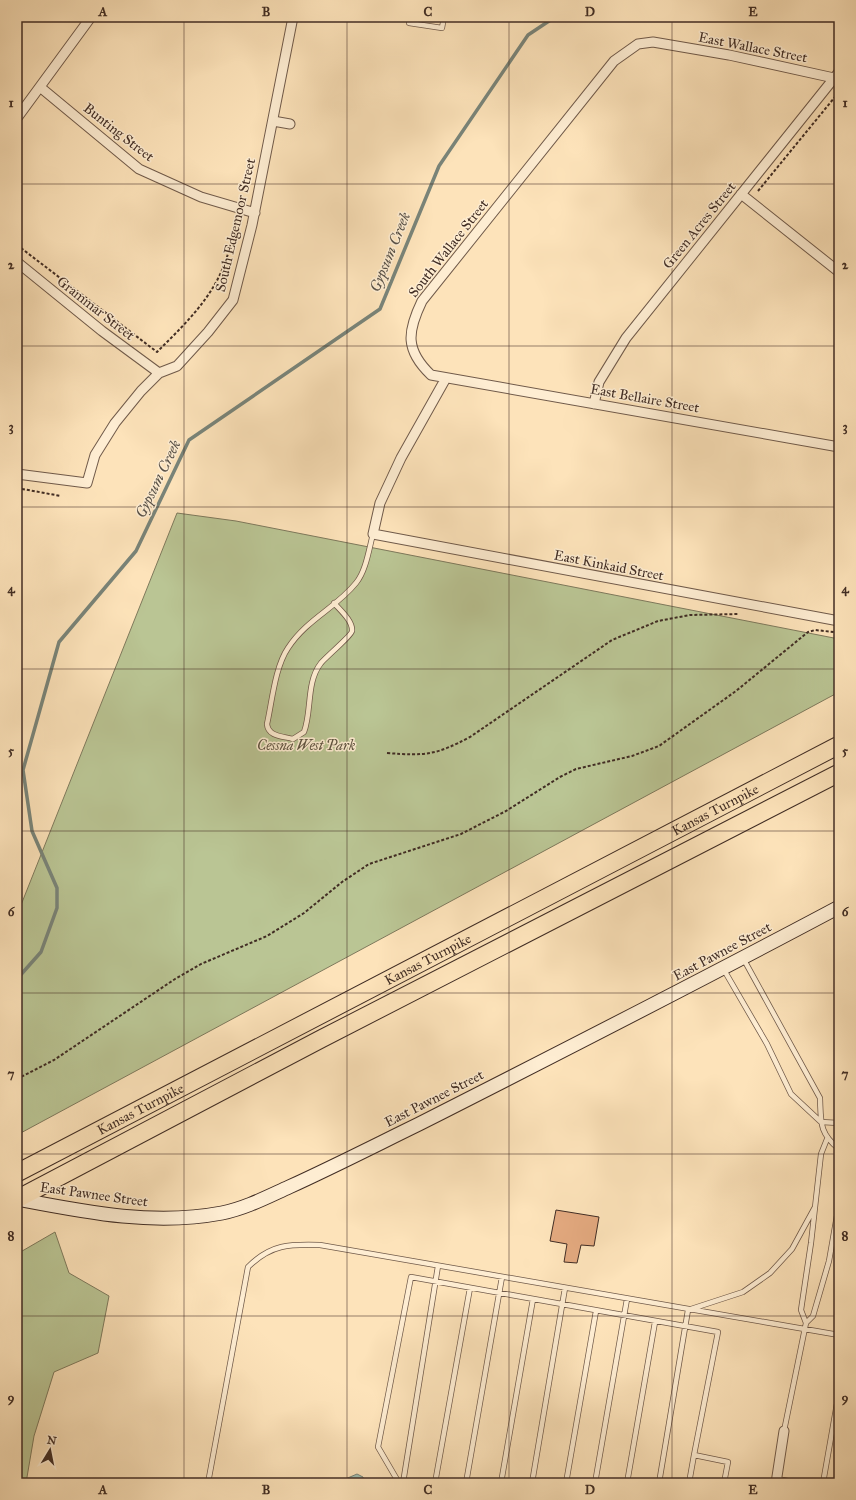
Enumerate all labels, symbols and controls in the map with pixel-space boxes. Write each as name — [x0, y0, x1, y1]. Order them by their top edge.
text: A — [98, 4, 108, 20]
text: B — [262, 4, 271, 20]
text: C — [424, 4, 433, 20]
text: D — [585, 4, 595, 20]
text: E — [748, 4, 758, 20]
street label: East Wallace Street — [697, 29, 809, 66]
text: 1 — [8, 95, 14, 111]
text: 1 — [842, 95, 848, 111]
street label: Bunting Street — [80, 100, 157, 165]
street label: South Edgemoor Street — [212, 156, 259, 294]
street label: Green Acres Street — [659, 178, 740, 272]
street label: South Wallace Street — [405, 196, 492, 301]
water label: Gypsum Creek — [366, 209, 415, 295]
text: 2 — [8, 257, 15, 273]
text: 2 — [842, 257, 849, 273]
street label: Grammar Street — [53, 273, 138, 344]
street label: East Bellaire Street — [589, 381, 701, 416]
text: 3 — [8, 419, 14, 435]
text: 3 — [842, 419, 848, 435]
water label: Gypsum Creek — [131, 437, 186, 521]
street label: East Kinkaid Street — [553, 547, 665, 584]
text: 4 — [7, 581, 15, 597]
text: 4 — [841, 581, 849, 597]
park label: Cessna West Park — [257, 737, 356, 754]
text: 5 — [8, 743, 15, 759]
text: 5 — [842, 743, 849, 759]
street label: Kansas Turnpike — [669, 780, 762, 840]
text: 6 — [8, 904, 16, 920]
text: 6 — [842, 904, 850, 920]
street label: East Pawnee Street — [670, 918, 774, 984]
street label: Kansas Turnpike — [382, 930, 474, 989]
text: 7 — [8, 1066, 15, 1082]
street label: East Pawnee Street — [382, 1066, 487, 1131]
text: 7 — [842, 1066, 849, 1082]
street label: Kansas Turnpike — [94, 1080, 187, 1139]
street label: East Pawnee Street — [39, 1179, 149, 1210]
text: 8 — [8, 1228, 15, 1244]
text: 8 — [842, 1228, 849, 1244]
text: 9 — [8, 1390, 15, 1406]
text: 9 — [842, 1390, 849, 1406]
north arrow — [30, 1430, 70, 1470]
text: N — [46, 1433, 58, 1448]
text: A — [98, 1482, 108, 1498]
text: B — [262, 1482, 271, 1498]
text: C — [424, 1482, 433, 1498]
text: D — [585, 1482, 595, 1498]
text: E — [748, 1482, 758, 1498]

